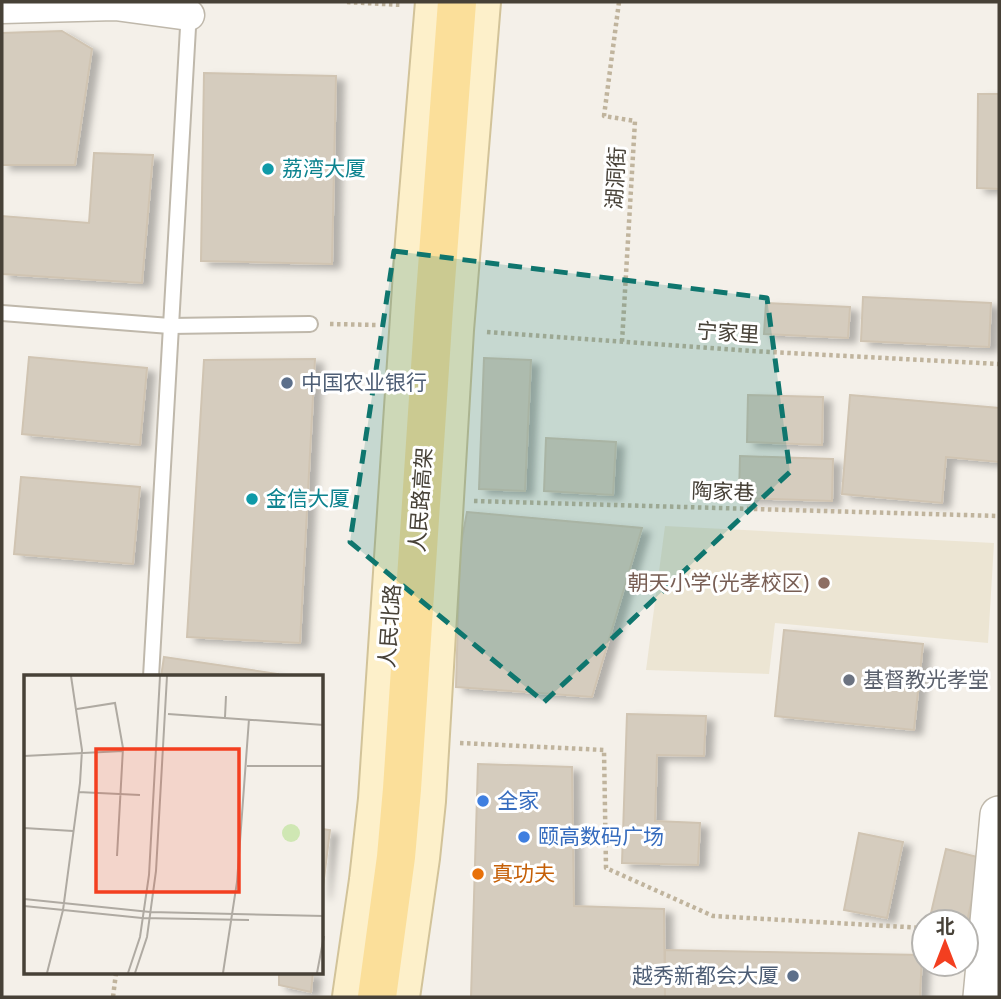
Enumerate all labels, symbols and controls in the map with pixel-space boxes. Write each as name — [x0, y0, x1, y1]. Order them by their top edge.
street label: 湖洞街 — [602, 146, 633, 210]
place label: 荔湾大厦 — [282, 157, 366, 184]
marker: 荔湾大厦 — [260, 161, 276, 177]
street label: 宁家里 — [696, 319, 760, 350]
place label: 中国农业银行 — [301, 371, 427, 398]
marker: 中国农业银行 — [279, 375, 295, 391]
street label: 人民路高架 — [405, 447, 440, 553]
street label: 陶家巷 — [691, 479, 755, 508]
place label: 金信大厦 — [266, 487, 350, 514]
marker: 金信大厦 — [244, 491, 260, 507]
place label: 朝天小学(光孝校区) — [628, 571, 810, 598]
marker: 朝天小学(光孝校区) — [816, 575, 832, 591]
street label: 人民北路 — [375, 583, 408, 669]
place label: 基督教光孝堂 — [863, 668, 989, 695]
marker: 基督教光孝堂 — [841, 672, 857, 688]
inset map — [24, 675, 324, 974]
place label: 全家 — [497, 789, 539, 816]
marker: 全家 — [475, 793, 491, 809]
place label: 颐高数码广场 — [538, 825, 664, 852]
marker: 颐高数码广场 — [516, 829, 532, 845]
place label: 真功夫 — [492, 862, 555, 889]
marker: 真功夫 — [470, 866, 486, 882]
north arrow — [910, 908, 980, 978]
text: 北 — [935, 916, 955, 940]
place label: 越秀新都会大厦 — [632, 964, 779, 991]
marker: 越秀新都会大厦 — [785, 968, 801, 984]

